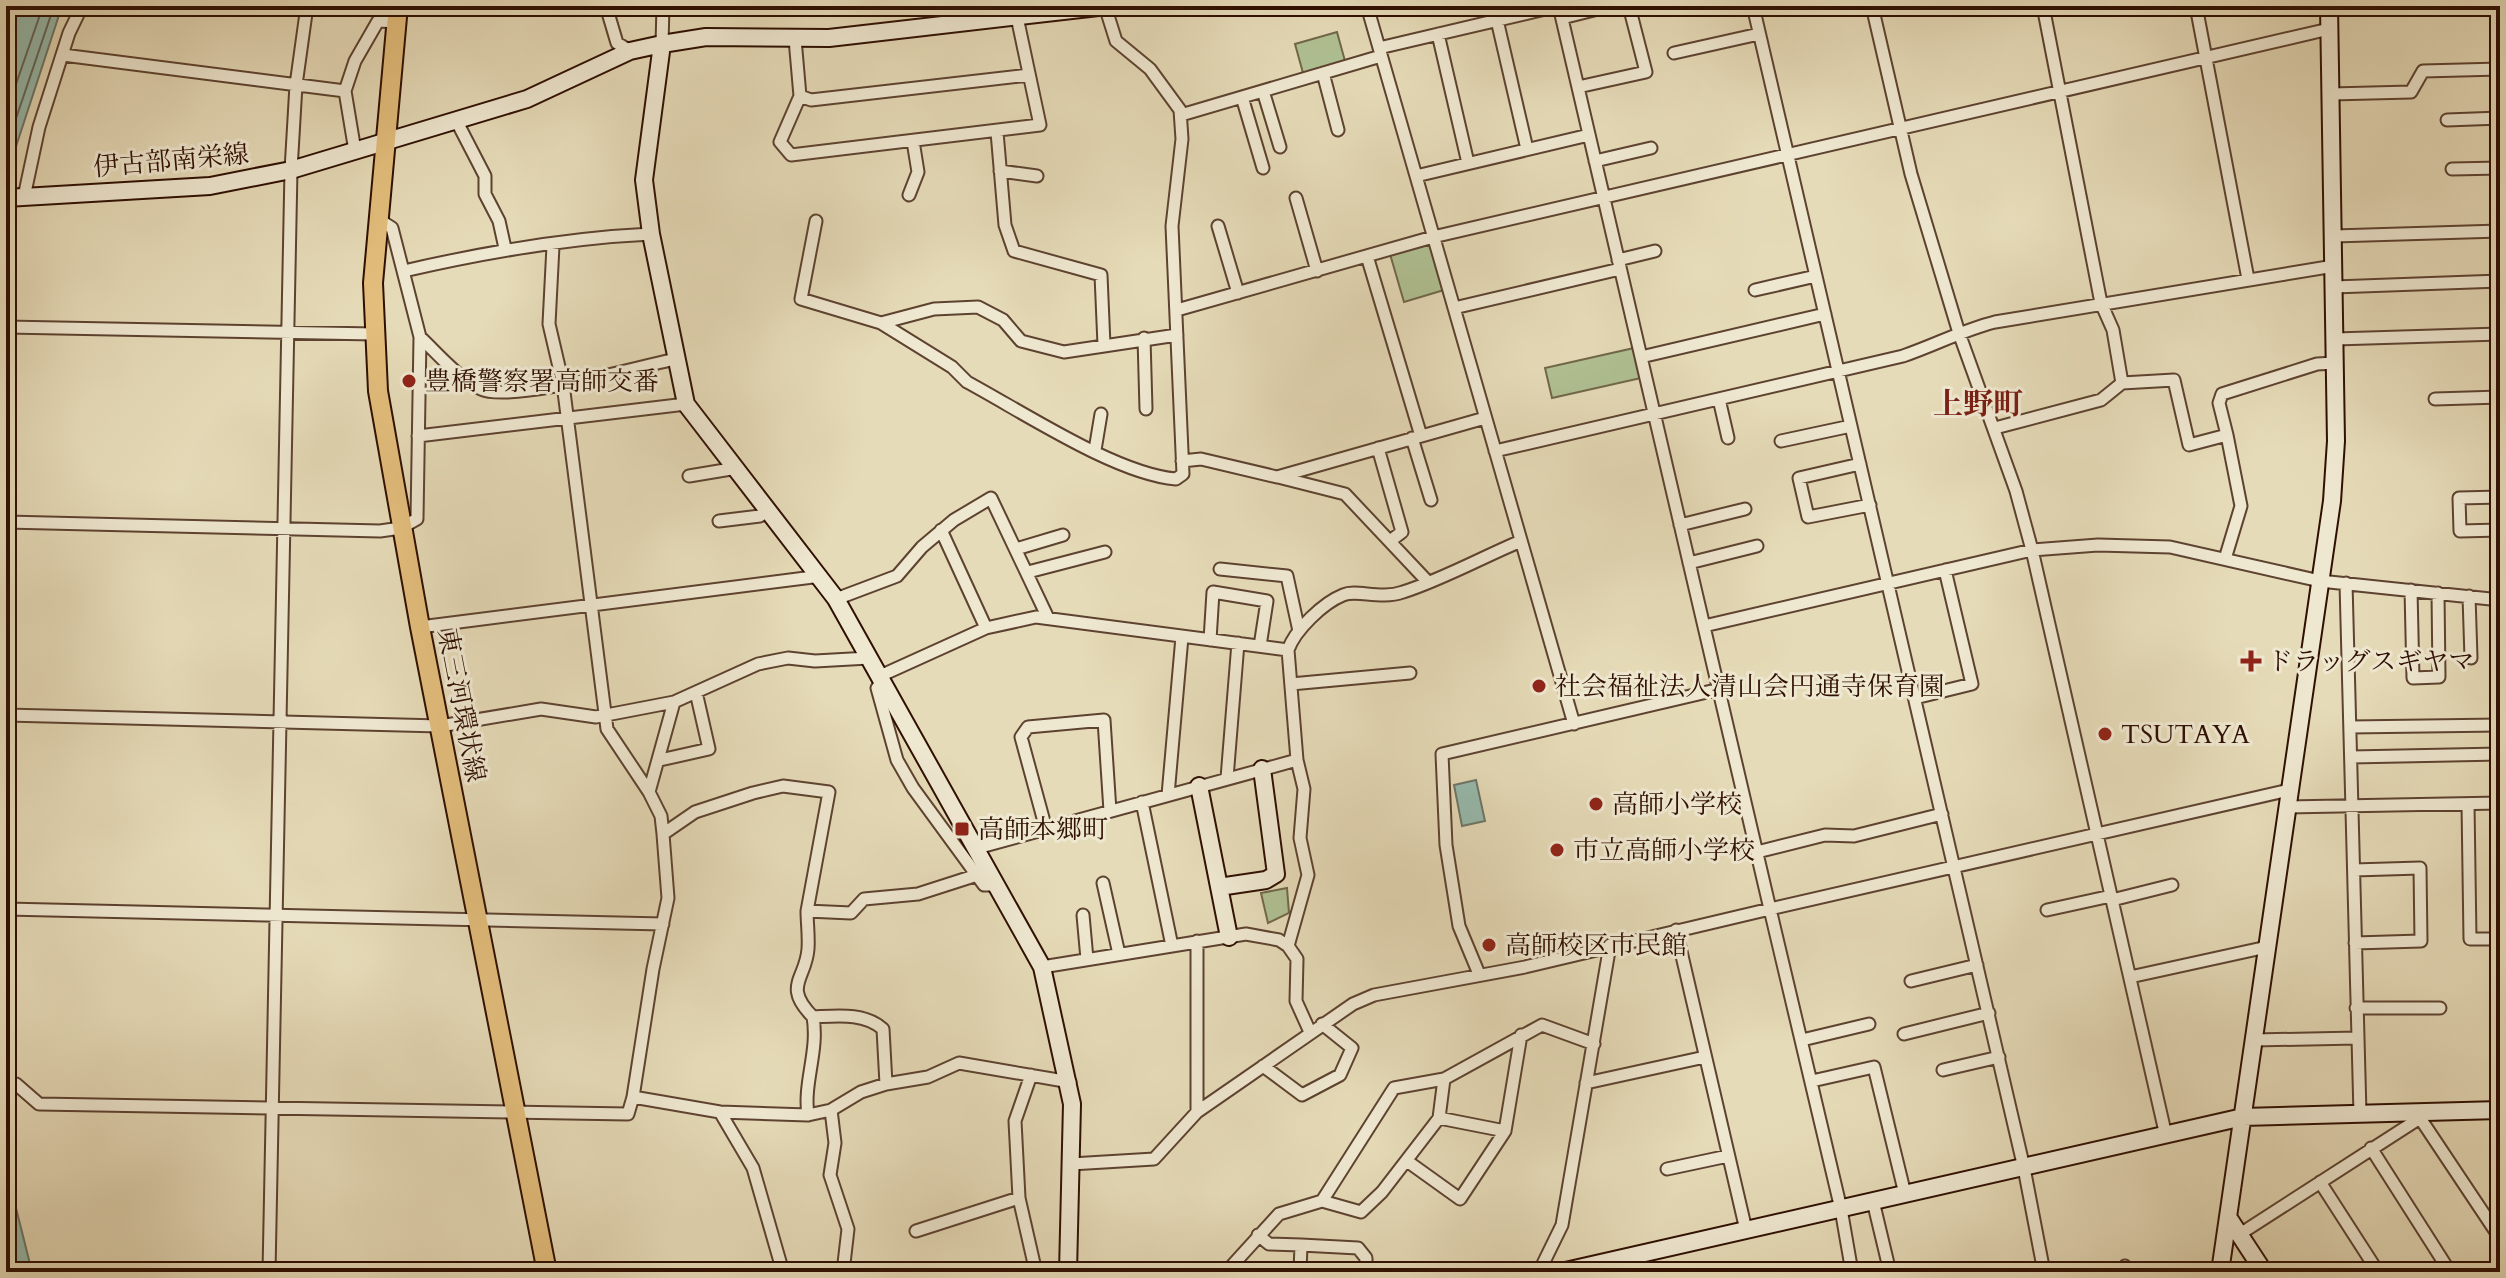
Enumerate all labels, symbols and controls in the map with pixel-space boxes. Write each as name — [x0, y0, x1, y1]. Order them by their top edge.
street label: 伊古部南栄線 — [92, 136, 250, 185]
place label: 豊橋警察署高師交番 — [425, 364, 659, 399]
marker: 豊橋警察署高師交番 — [400, 372, 418, 390]
district label: 上野町 — [1933, 384, 2023, 425]
street label: 東三河環状線 — [429, 625, 494, 785]
place label: ドラッグスギヤマ — [2267, 644, 2474, 679]
marker: ドラッグスギヤマ — [2242, 652, 2260, 670]
place label: 社会福祉法人清山会円通寺保育園 — [1555, 669, 1945, 704]
marker: 社会福祉法人清山会円通寺保育園 — [1530, 677, 1548, 695]
place label: TSUTAYA — [2121, 717, 2250, 752]
marker: TSUTAYA — [2096, 725, 2114, 743]
place label: 高師小学校 — [1612, 787, 1742, 822]
marker: 高師小学校 — [1587, 795, 1605, 813]
place label: 高師本郷町 — [978, 812, 1108, 847]
marker: 高師本郷町 — [953, 820, 971, 838]
place label: 市立高師小学校 — [1573, 833, 1755, 868]
marker: 市立高師小学校 — [1548, 841, 1566, 859]
place label: 高師校区市民館 — [1505, 928, 1687, 963]
marker: 高師校区市民館 — [1480, 936, 1498, 954]

